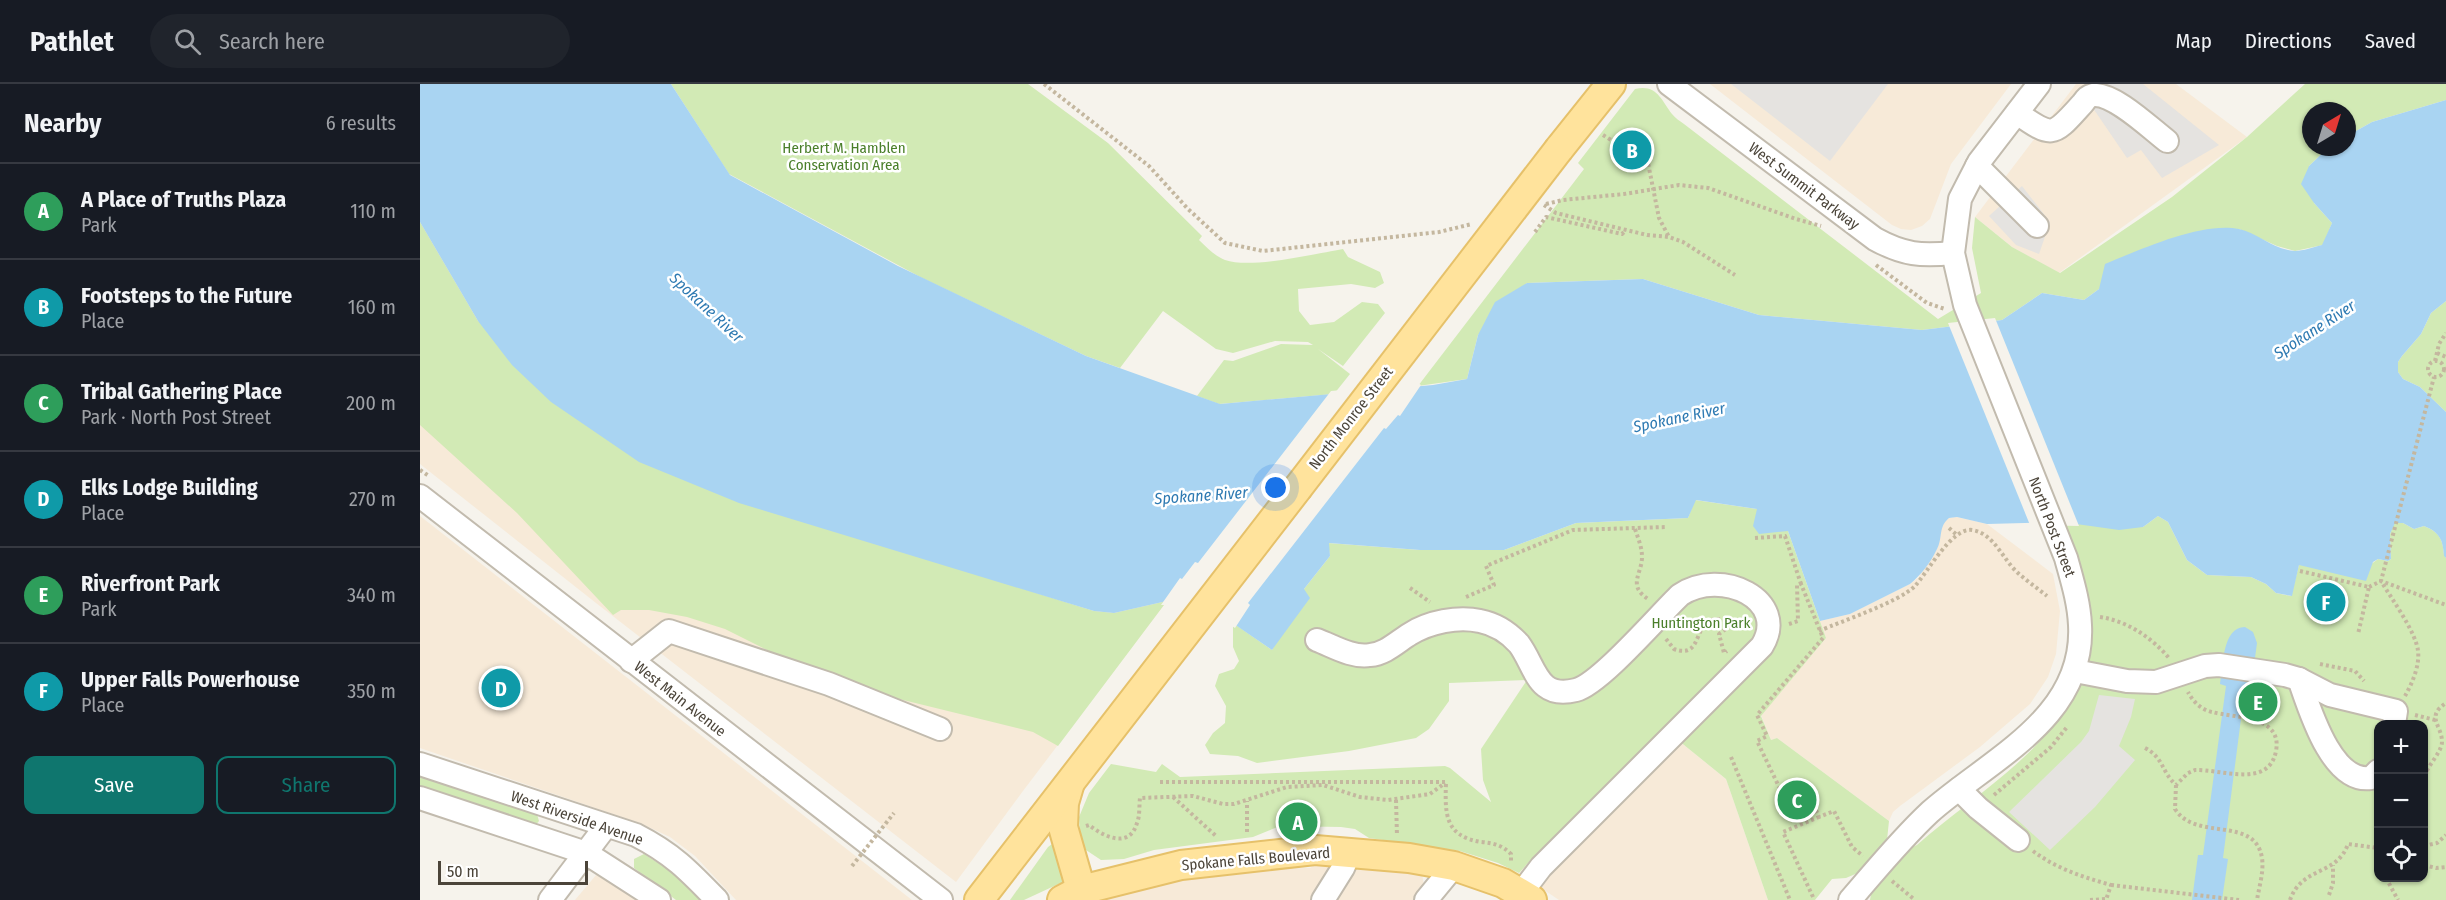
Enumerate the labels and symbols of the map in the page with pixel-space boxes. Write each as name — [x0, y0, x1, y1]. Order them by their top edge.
north arrow — [2302, 102, 2356, 156]
pin: B — [1612, 128, 1652, 172]
street label: West Summit Parkway — [1745, 138, 1863, 234]
park label: Herbert M. Hamblen Conservation Area — [782, 139, 906, 174]
water label: Spokane River — [665, 268, 748, 346]
water label: Spokane River — [2269, 296, 2359, 363]
street label: North Monroe Street — [1305, 363, 1397, 473]
water label: Spokane River — [1630, 398, 1727, 437]
your location — [1261, 473, 1290, 502]
street label: North Post Street — [2025, 474, 2079, 580]
water label: Spokane River — [1153, 483, 1249, 508]
pin: F — [2306, 580, 2346, 624]
park label: Huntington Park — [1651, 614, 1751, 632]
street label: West Main Avenue — [630, 658, 730, 740]
pin: D — [482, 666, 520, 710]
pin: E — [2238, 680, 2278, 724]
pin: C — [1778, 778, 1816, 822]
street label: West Riverside Avenue — [509, 787, 645, 849]
pin: A — [1278, 800, 1318, 844]
street label: Spokane Falls Boulevard — [1181, 844, 1331, 874]
scale bar — [438, 858, 588, 886]

